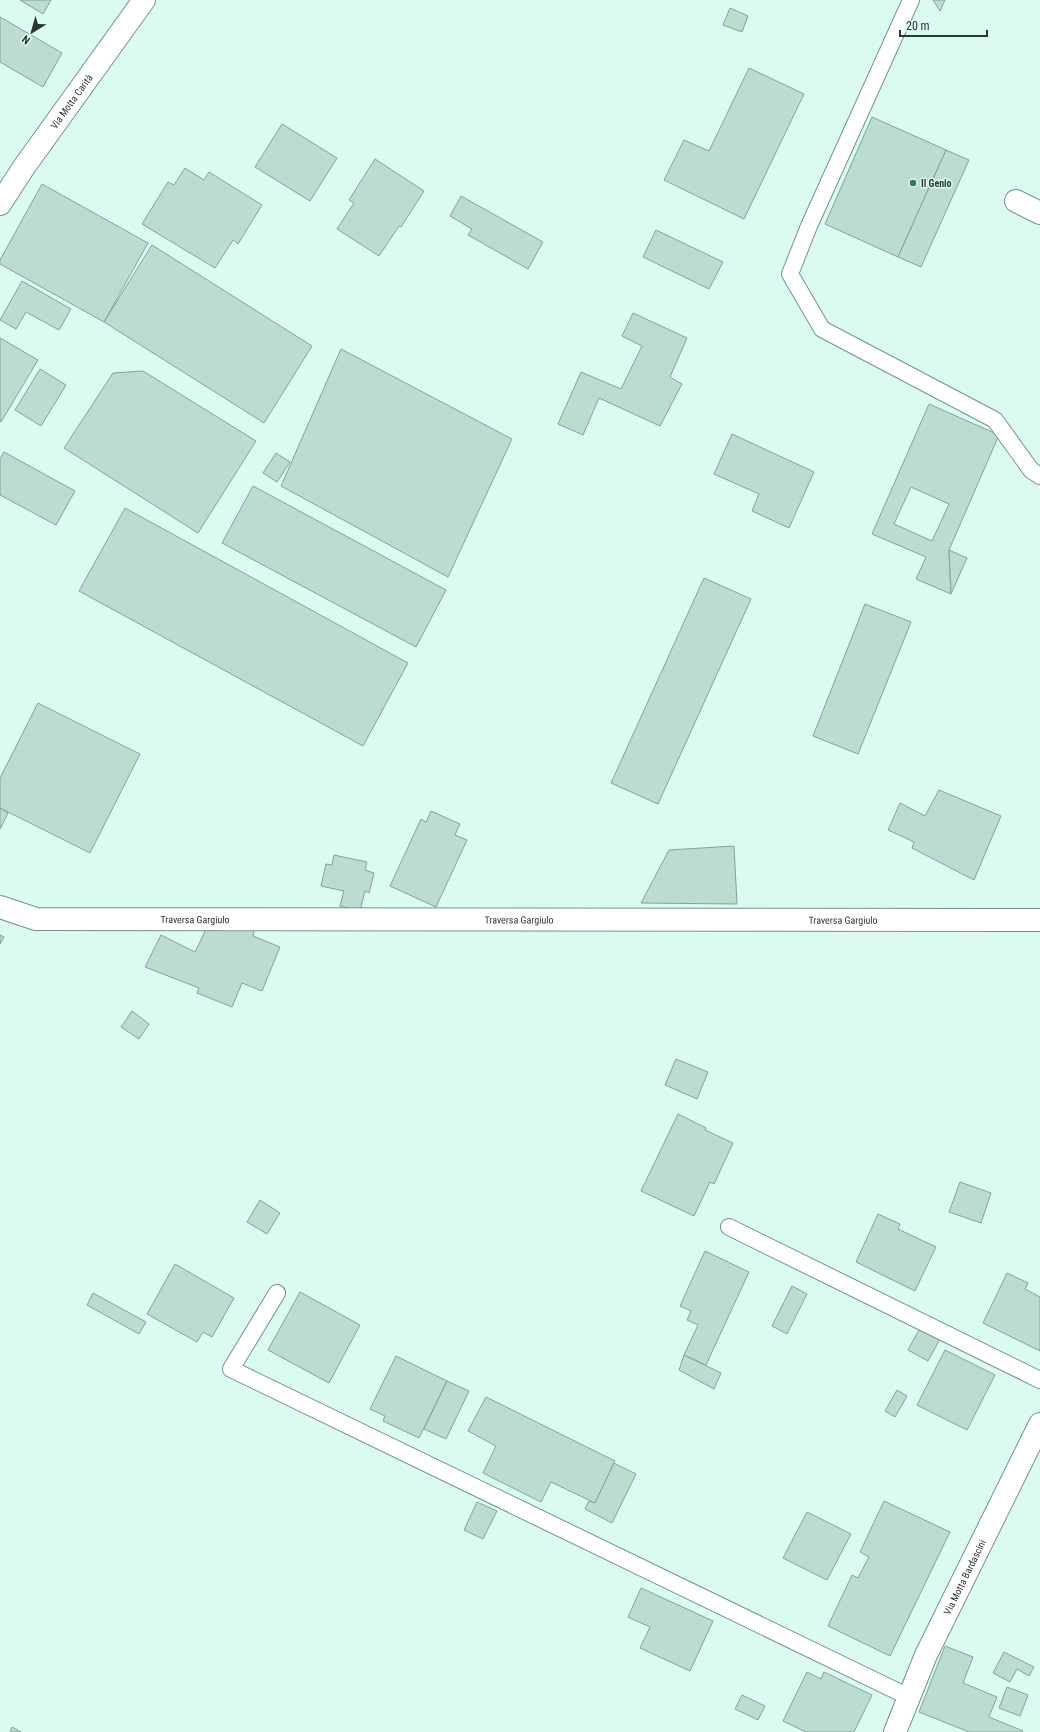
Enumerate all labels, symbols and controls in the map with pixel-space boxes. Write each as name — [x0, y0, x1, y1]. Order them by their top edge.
north arrow — [12, 12, 52, 52]
scale bar — [900, 12, 987, 38]
text: 20 m — [906, 19, 930, 33]
text: N — [19, 32, 33, 47]
street label: Via Motta Carità — [48, 72, 95, 131]
marker: Il Genio — [908, 178, 918, 188]
place label: Il Genio — [921, 178, 952, 189]
street label: Traversa Gargiulo — [160, 914, 230, 925]
street label: Traversa Gargiulo — [484, 914, 554, 925]
street label: Traversa Gargiulo — [808, 914, 878, 925]
street label: Via Motta Bardascini — [941, 1538, 988, 1616]

